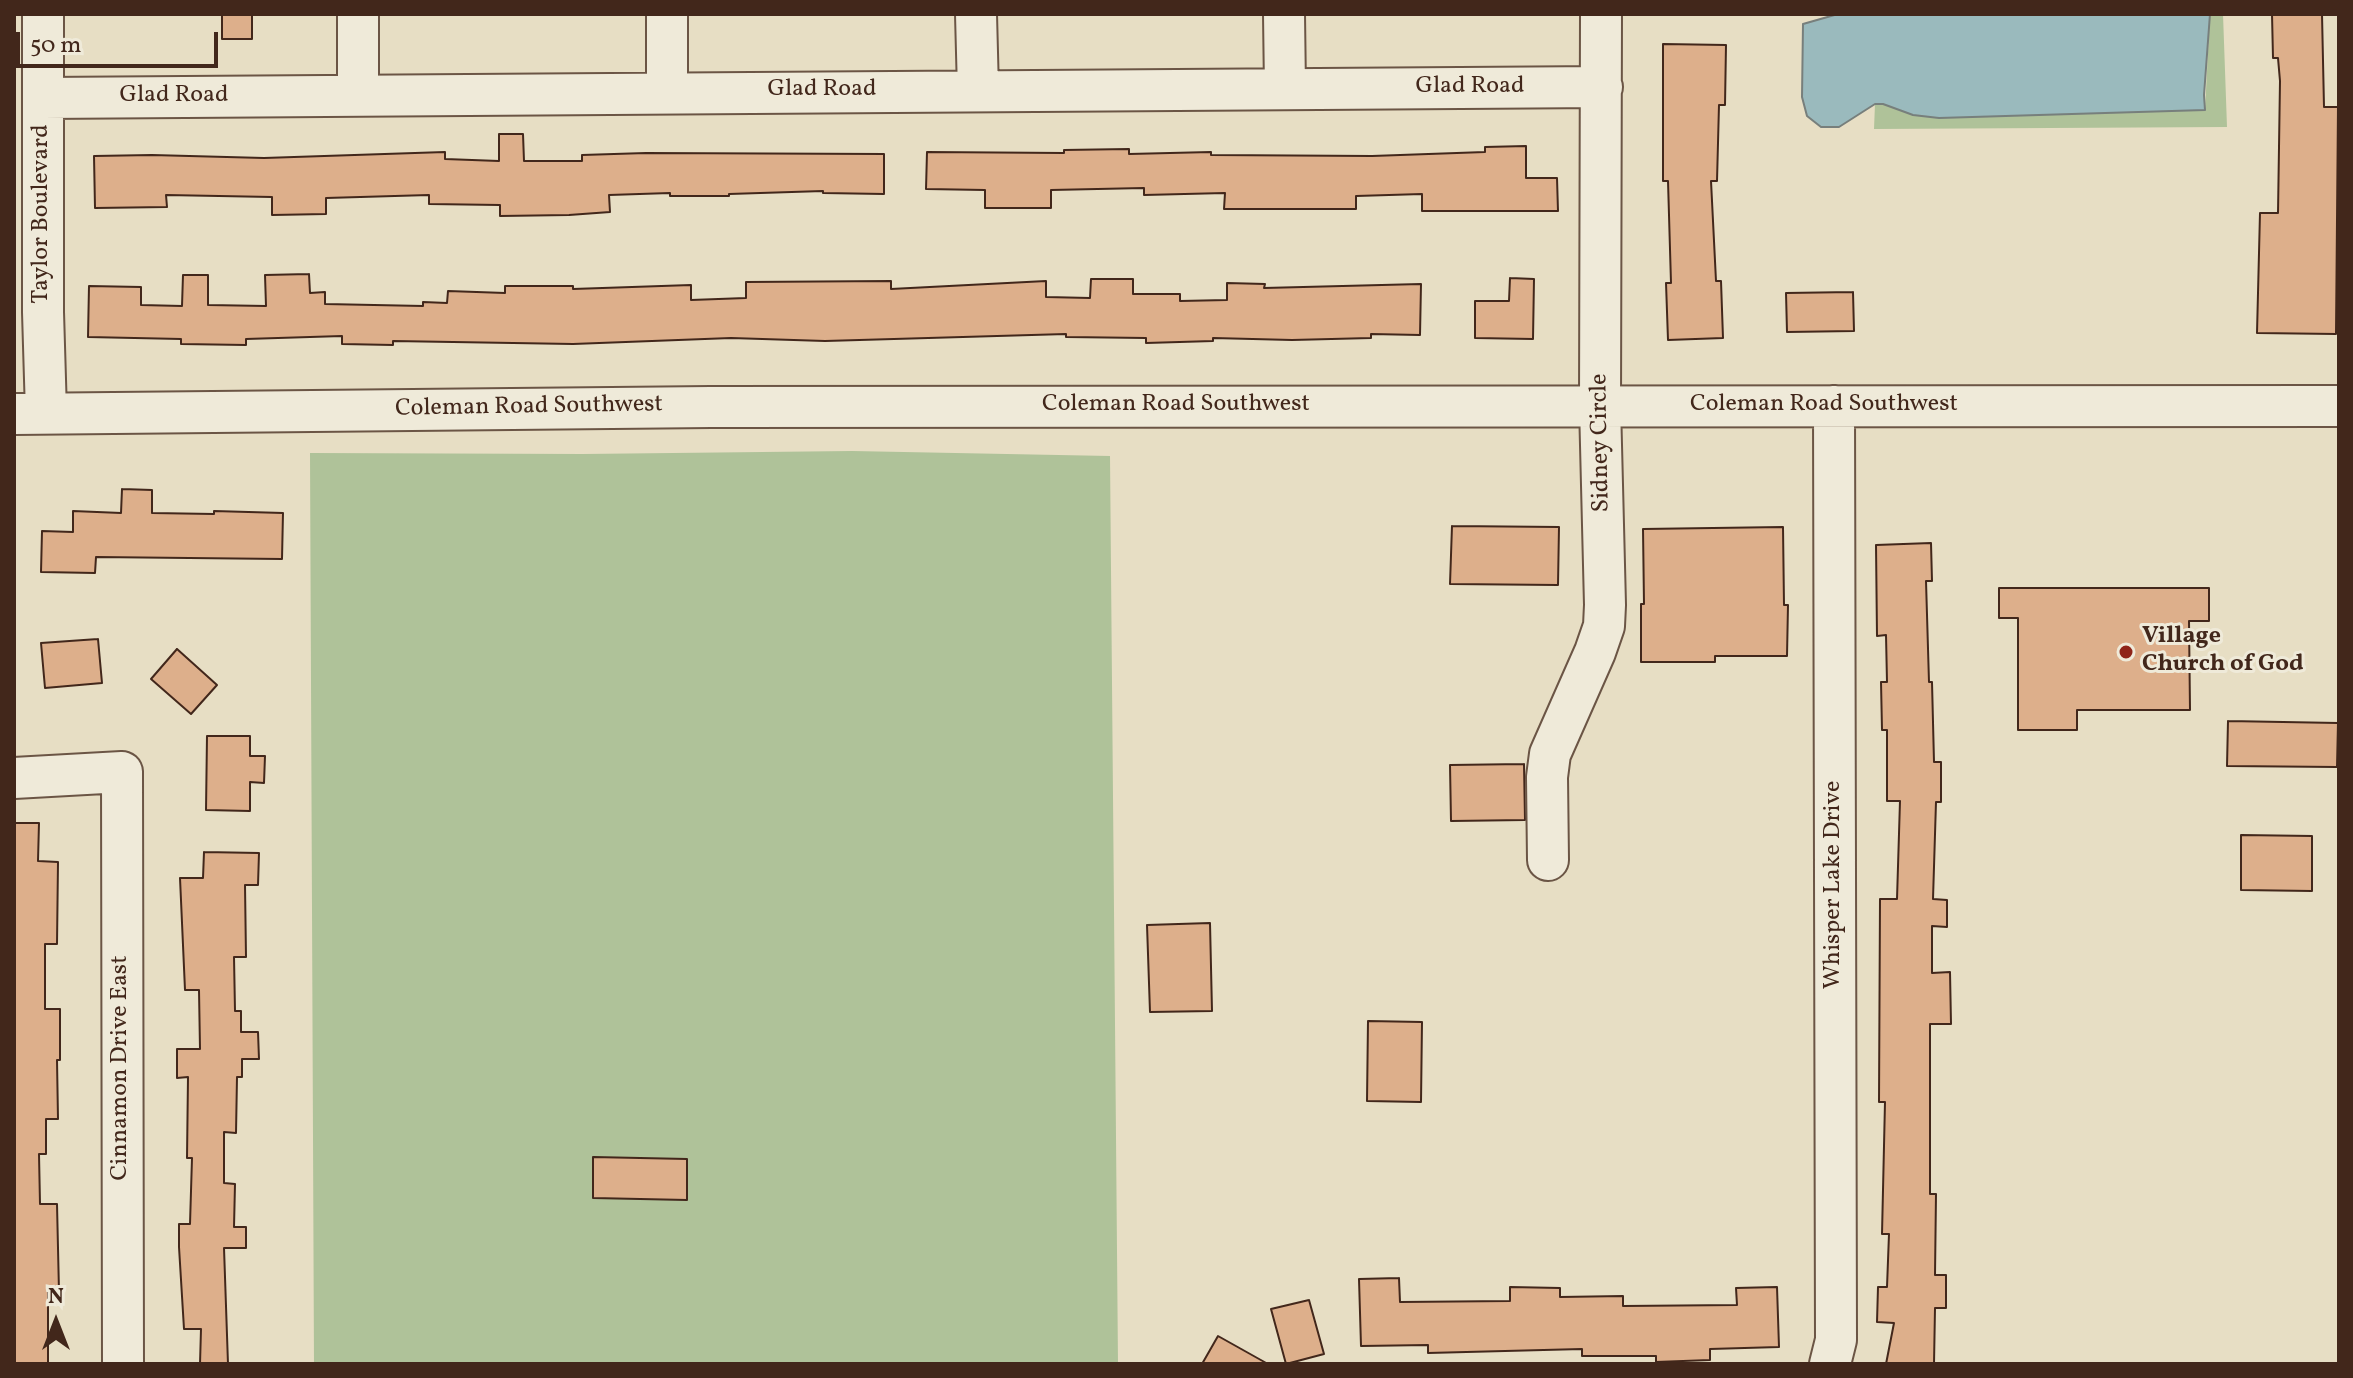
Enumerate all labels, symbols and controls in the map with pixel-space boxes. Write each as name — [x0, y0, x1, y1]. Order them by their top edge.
scale bar — [20, 16, 222, 66]
text: 50 m — [30, 29, 82, 63]
street label: Glad Road — [1415, 74, 1525, 102]
street label: Glad Road — [767, 77, 877, 105]
street label: Glad Road — [119, 83, 229, 111]
street label: Taylor Boulevard — [29, 124, 57, 304]
street label: Sidney Circle — [1586, 373, 1618, 513]
street label: Coleman Road Southwest — [395, 391, 663, 425]
street label: Coleman Road Southwest — [1042, 392, 1310, 420]
street label: Coleman Road Southwest — [1690, 392, 1958, 420]
place label: Village Church of God — [2142, 624, 2304, 680]
marker: Village Church of God — [2117, 643, 2135, 661]
street label: Whisper Lake Drive — [1821, 781, 1849, 989]
street label: Cinnamon Drive East — [108, 955, 136, 1181]
north arrow — [16, 1282, 96, 1362]
text: N — [48, 1282, 64, 1313]

